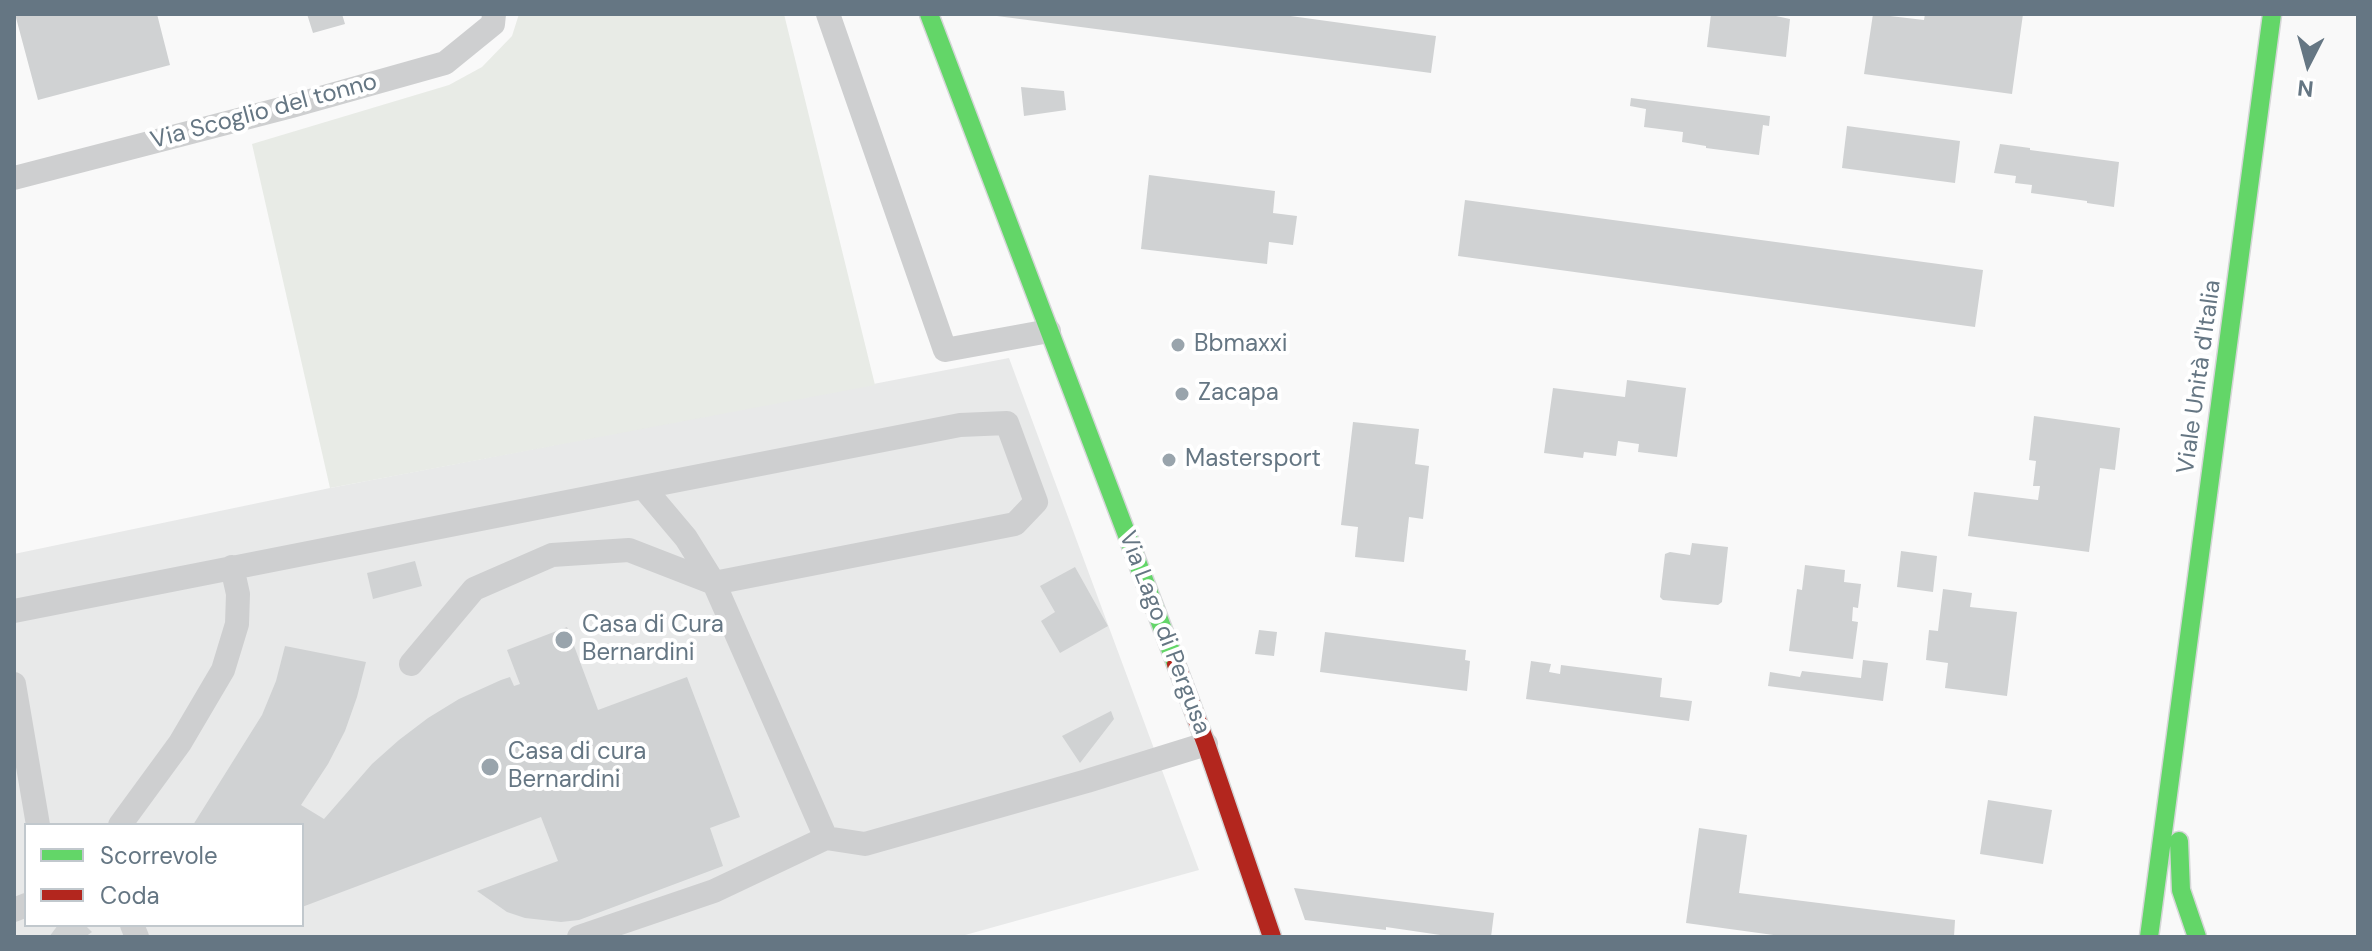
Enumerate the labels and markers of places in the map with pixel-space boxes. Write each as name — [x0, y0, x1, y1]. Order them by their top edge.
place label: Bbmaxxi — [1194, 331, 1288, 359]
marker: Bbmaxxi — [1169, 336, 1187, 354]
place label: Zacapa — [1198, 380, 1279, 408]
marker: Zacapa — [1173, 385, 1191, 403]
place label: Mastersport — [1185, 446, 1321, 474]
marker: Mastersport — [1160, 451, 1178, 469]
place label: Casa di Cura Bernardini — [582, 612, 724, 668]
marker: Casa di Cura Bernardini — [553, 629, 575, 651]
place label: Casa di cura Bernardini — [508, 739, 646, 795]
marker: Casa di cura Bernardini — [479, 756, 501, 778]

